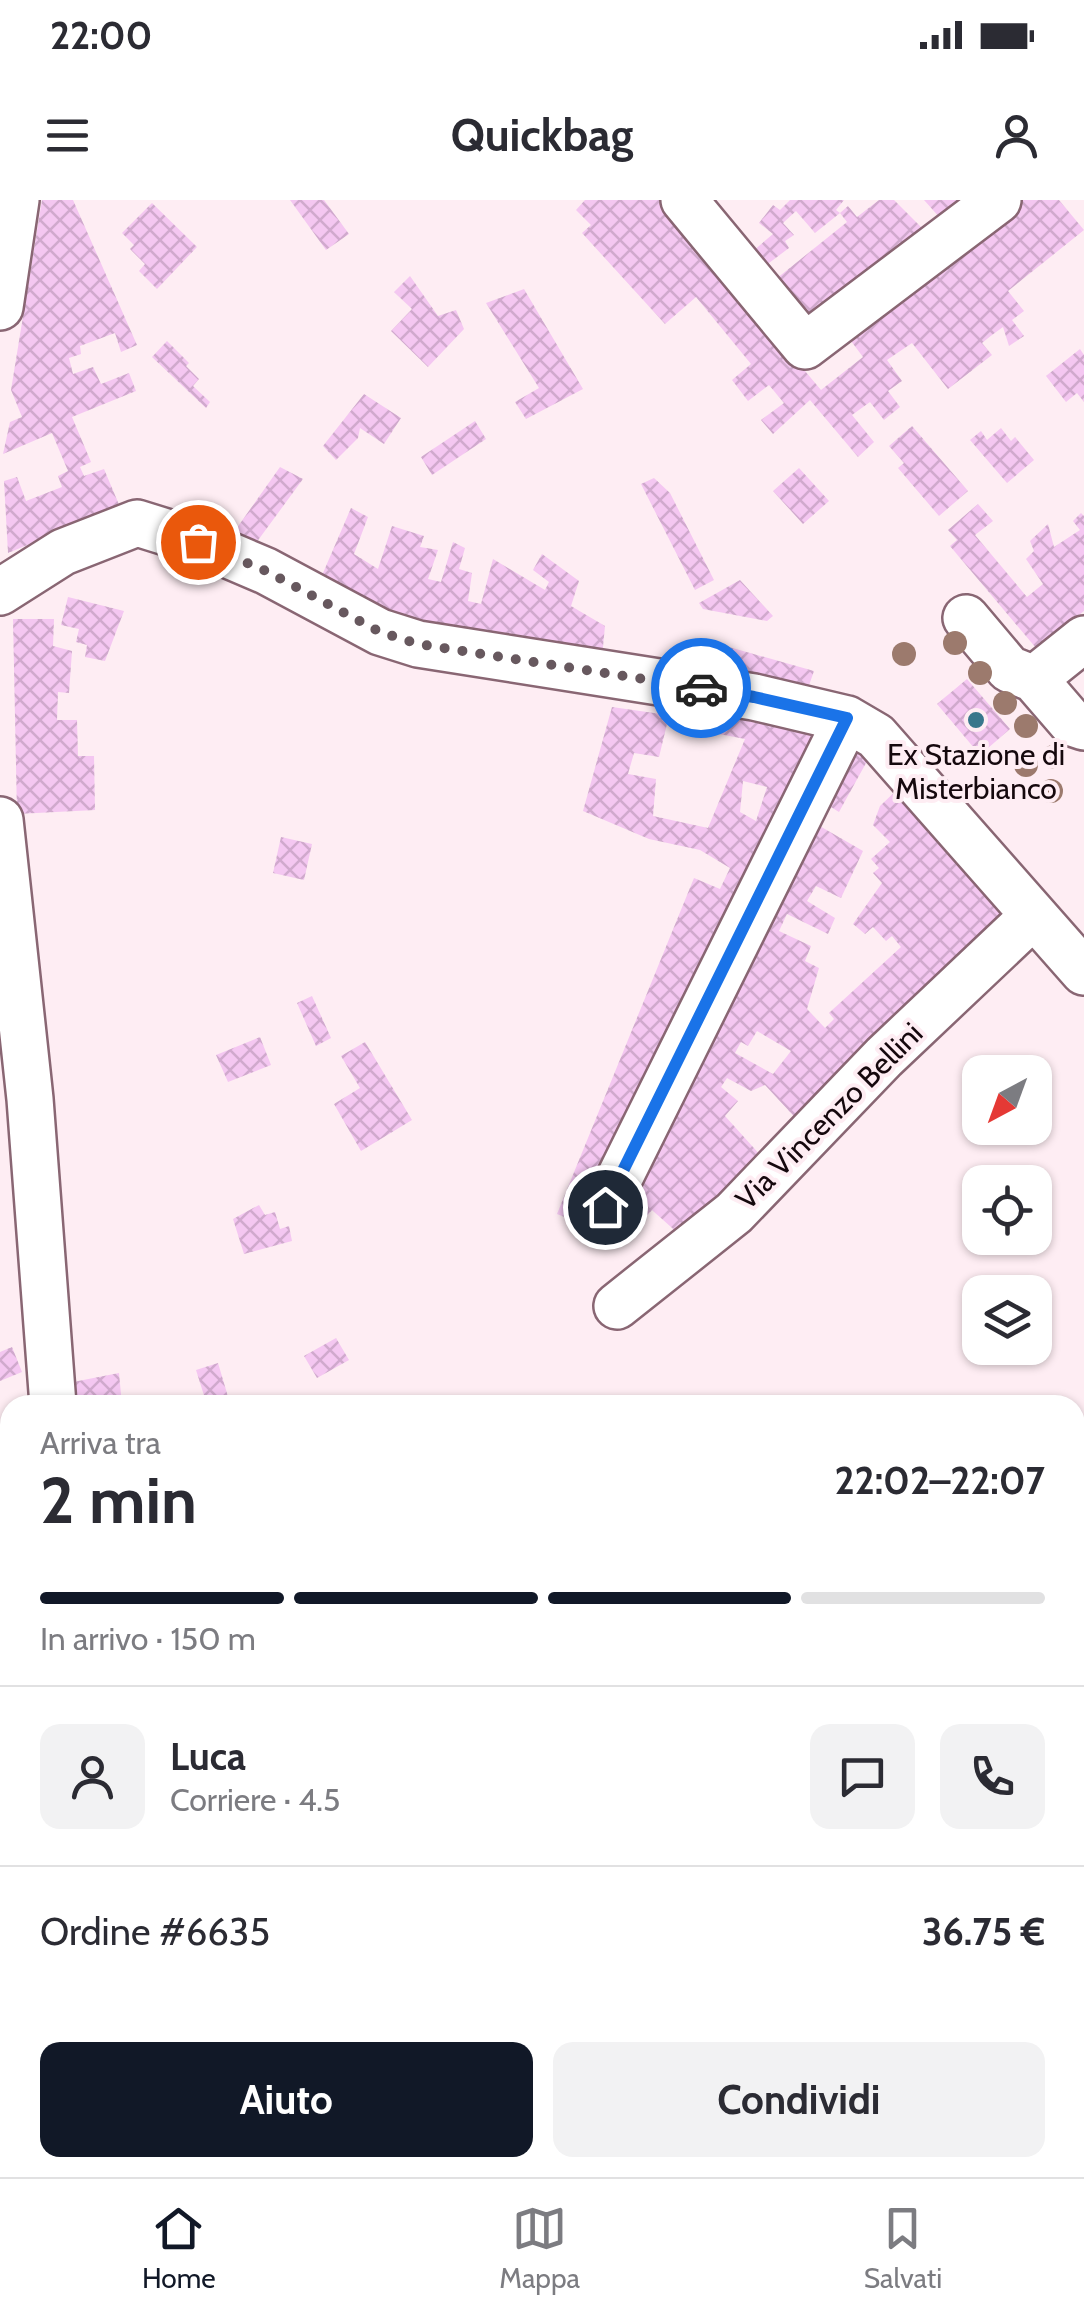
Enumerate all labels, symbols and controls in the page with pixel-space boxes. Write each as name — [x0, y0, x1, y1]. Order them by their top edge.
text: 22:00 — [50, 12, 152, 59]
icon: menu — [40, 108, 95, 163]
text: Quickbag — [451, 108, 633, 162]
icon: person — [989, 108, 1044, 163]
pin — [156, 500, 241, 585]
icon: bag — [171, 515, 226, 570]
courier — [651, 638, 751, 738]
icon: car — [674, 661, 729, 716]
marker: Ex Stazione di Misterbianco — [965, 709, 987, 731]
place label: Ex Stazione di Misterbianco — [887, 736, 1065, 807]
street label: Via Vincenzo Bellini — [728, 1015, 930, 1217]
north arrow — [962, 1055, 1052, 1145]
map controls — [962, 1055, 1052, 1365]
pin — [563, 1165, 648, 1250]
button: locate — [962, 1165, 1052, 1255]
icon: home — [578, 1180, 633, 1235]
button: layers — [962, 1275, 1052, 1365]
text: Arriva tra — [40, 1423, 161, 1462]
text: 22:02–22:07 — [834, 1457, 1045, 1504]
text: 2 min — [40, 1460, 197, 1539]
text: In arrivo · 150 m — [40, 1619, 256, 1658]
button: person — [40, 1724, 145, 1829]
button: chat — [810, 1724, 915, 1829]
button: phone — [940, 1724, 1045, 1829]
text: Luca — [170, 1733, 246, 1780]
text: Corriere · 4.5 — [170, 1780, 340, 1819]
text: Ordine #6635 — [40, 1908, 270, 1955]
text: 36.75 € — [922, 1908, 1045, 1955]
button: Aiuto — [40, 2042, 533, 2157]
button: Condividi — [553, 2042, 1045, 2157]
tab: Home — [142, 2201, 216, 2295]
tab: Mappa — [499, 2201, 580, 2295]
tab: Salvati — [864, 2201, 942, 2295]

